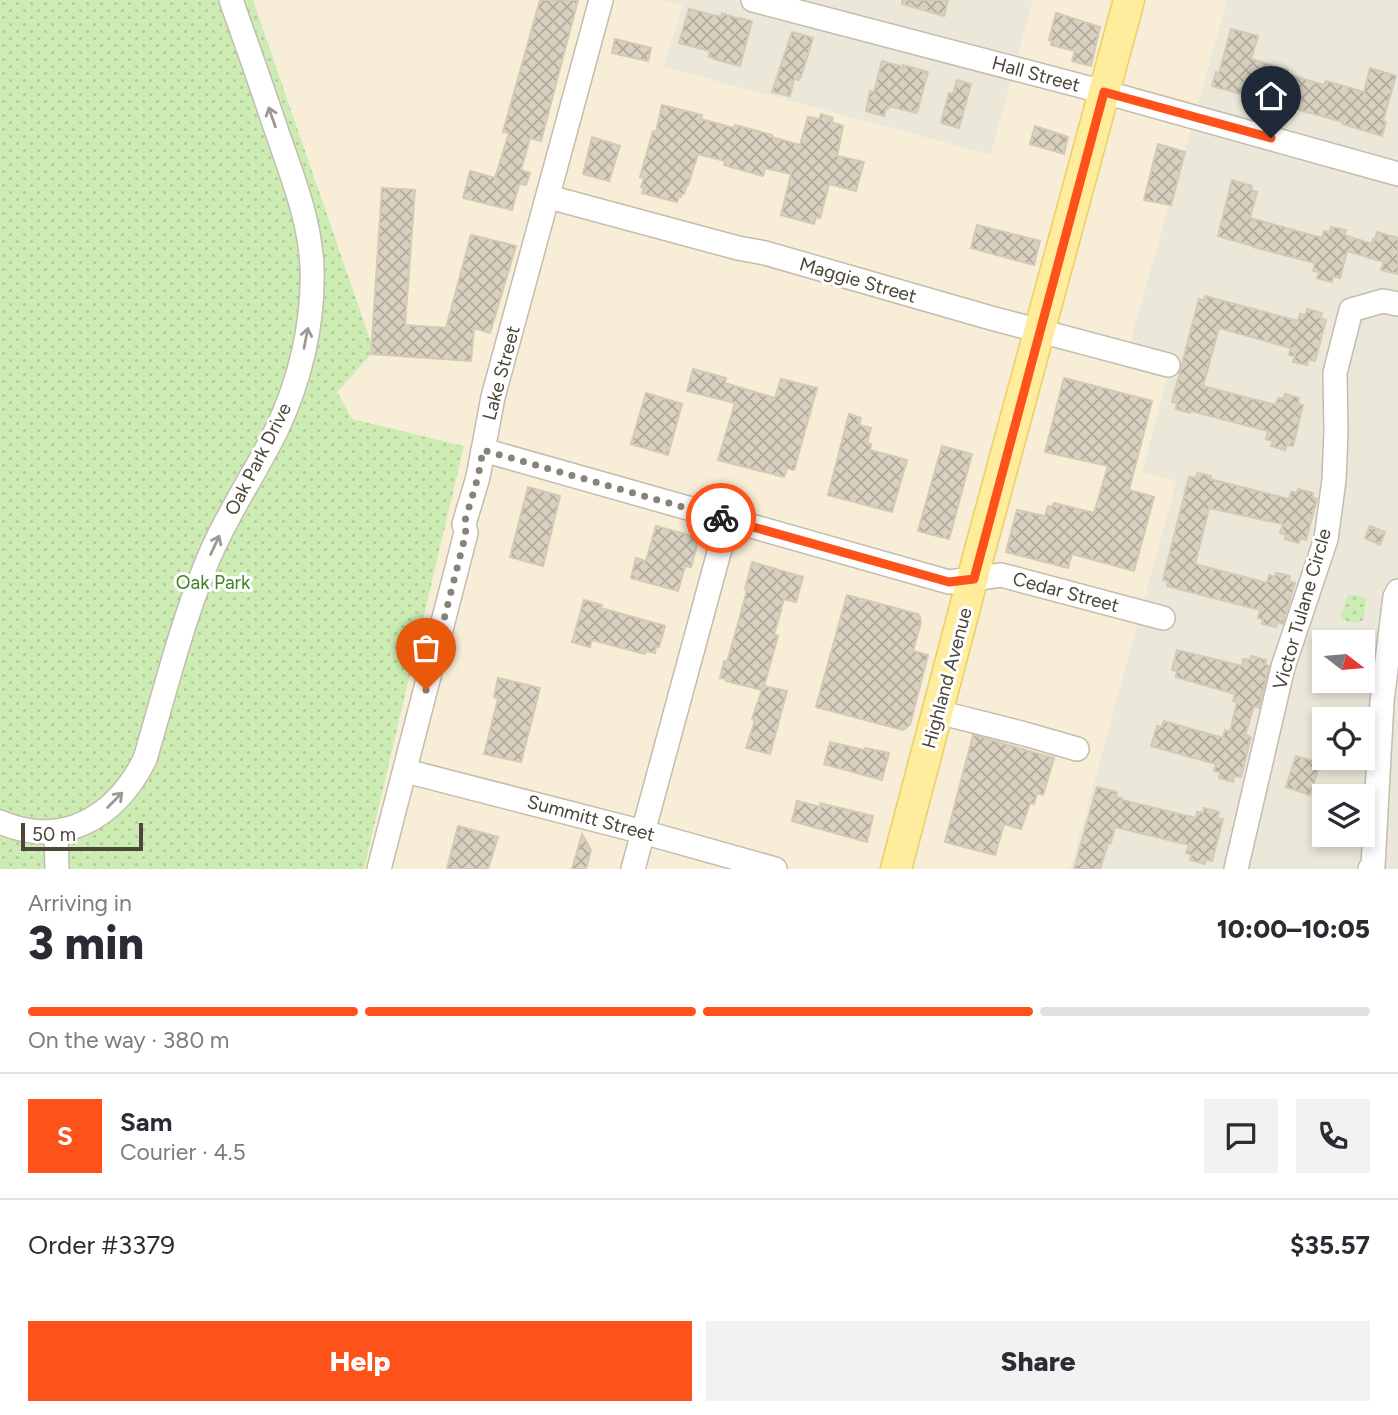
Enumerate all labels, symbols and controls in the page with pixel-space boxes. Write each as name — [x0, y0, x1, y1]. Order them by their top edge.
street label: Hall Street — [989, 51, 1083, 97]
pin — [1241, 66, 1301, 138]
icon: home — [1252, 77, 1290, 115]
one-way arrow — [265, 106, 277, 128]
street label: Maggie Street — [797, 252, 919, 308]
street label: Lake Street — [477, 323, 525, 423]
one-way arrow — [300, 327, 313, 350]
street label: Oak Park Drive — [220, 399, 296, 519]
courier — [686, 483, 756, 553]
icon: bike — [702, 499, 740, 537]
street label: Victor Tulane Circle — [1268, 526, 1336, 692]
one-way arrow — [209, 535, 222, 556]
street label: Cedar Street — [1010, 567, 1122, 617]
park label: Oak Park — [176, 571, 251, 594]
street label: Highland Avenue — [917, 605, 977, 751]
pin — [396, 618, 456, 690]
icon: bag — [407, 629, 445, 667]
north arrow — [1312, 630, 1376, 693]
map controls — [1312, 630, 1375, 847]
button: locate — [1312, 707, 1375, 770]
button: layers — [1312, 784, 1375, 847]
street label: Summitt Street — [525, 790, 657, 846]
one-way arrow — [106, 792, 123, 809]
scale bar — [21, 820, 144, 852]
text: 50 m — [32, 823, 76, 846]
text: Arriving in — [28, 889, 132, 917]
text: 10:00–10:05 — [1217, 913, 1370, 945]
text: 3 min — [28, 915, 144, 971]
text: On the way · 380 m — [28, 1026, 229, 1054]
button: chat — [1204, 1099, 1278, 1173]
button: phone — [1296, 1099, 1370, 1173]
text: Sam — [120, 1106, 172, 1138]
text: S — [57, 1120, 73, 1152]
text: Courier · 4.5 — [120, 1138, 246, 1166]
text: Order #3379 — [28, 1229, 175, 1261]
text: $35.57 — [1290, 1229, 1370, 1261]
button: Help — [28, 1321, 692, 1401]
button: Share — [706, 1321, 1370, 1401]

